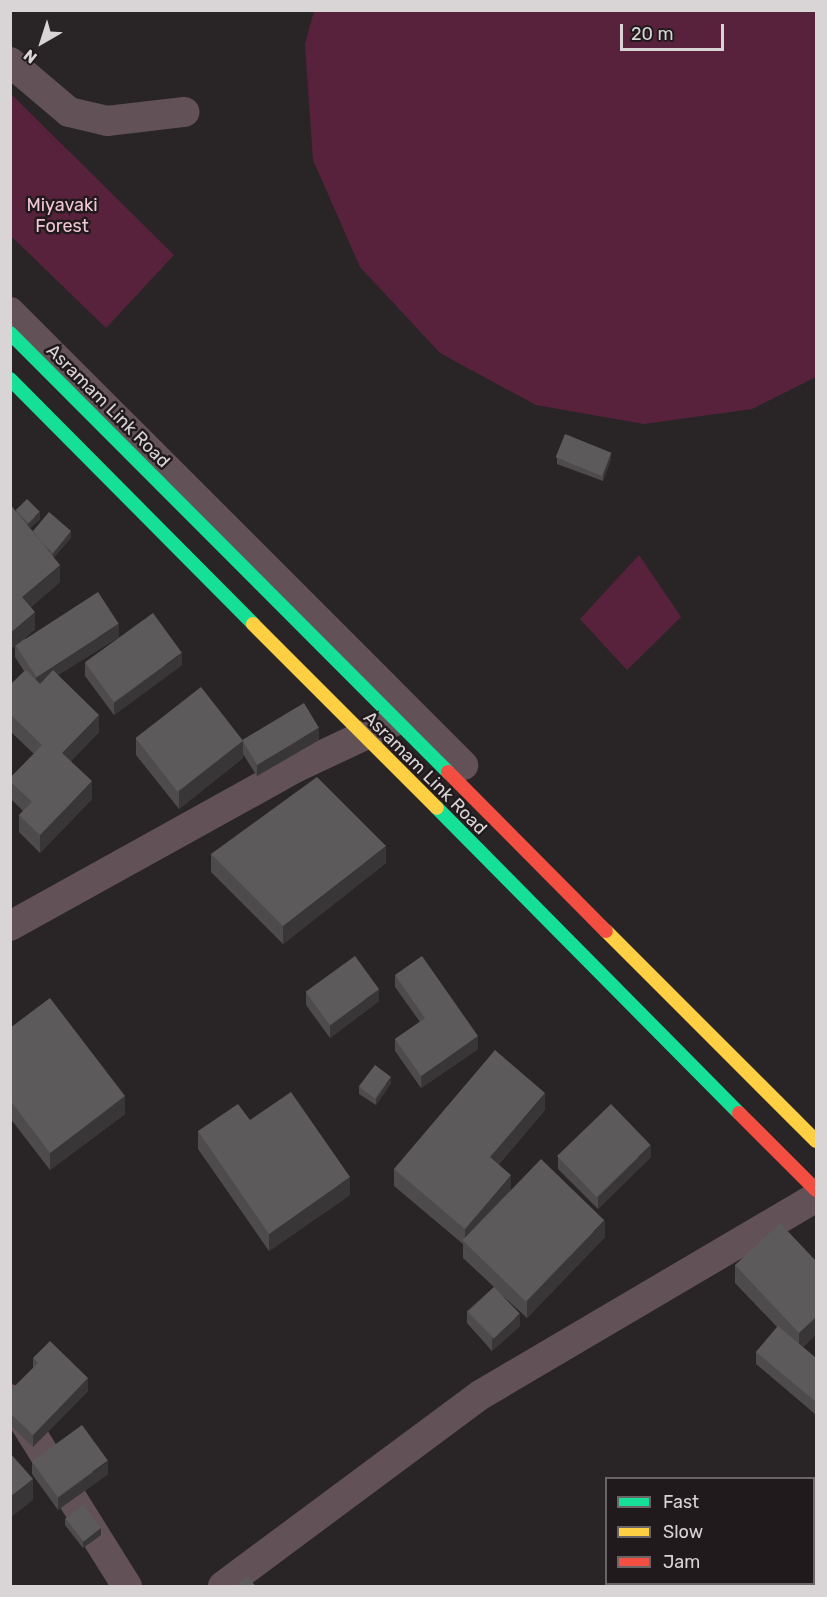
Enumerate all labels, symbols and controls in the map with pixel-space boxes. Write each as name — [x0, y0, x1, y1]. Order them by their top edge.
north arrow — [12, 12, 72, 72]
scale bar — [623, 12, 726, 50]
text: 20 m — [631, 23, 673, 45]
text: N — [20, 45, 41, 67]
park label: Miyavaki Forest — [26, 195, 98, 238]
street label: Asramam Link Road — [42, 340, 174, 472]
street label: Asramam Link Road — [359, 707, 491, 839]
legend — [605, 1477, 815, 1585]
text: Fast — [663, 1491, 699, 1513]
text: Slow — [663, 1521, 703, 1543]
text: Jam — [663, 1551, 700, 1573]

